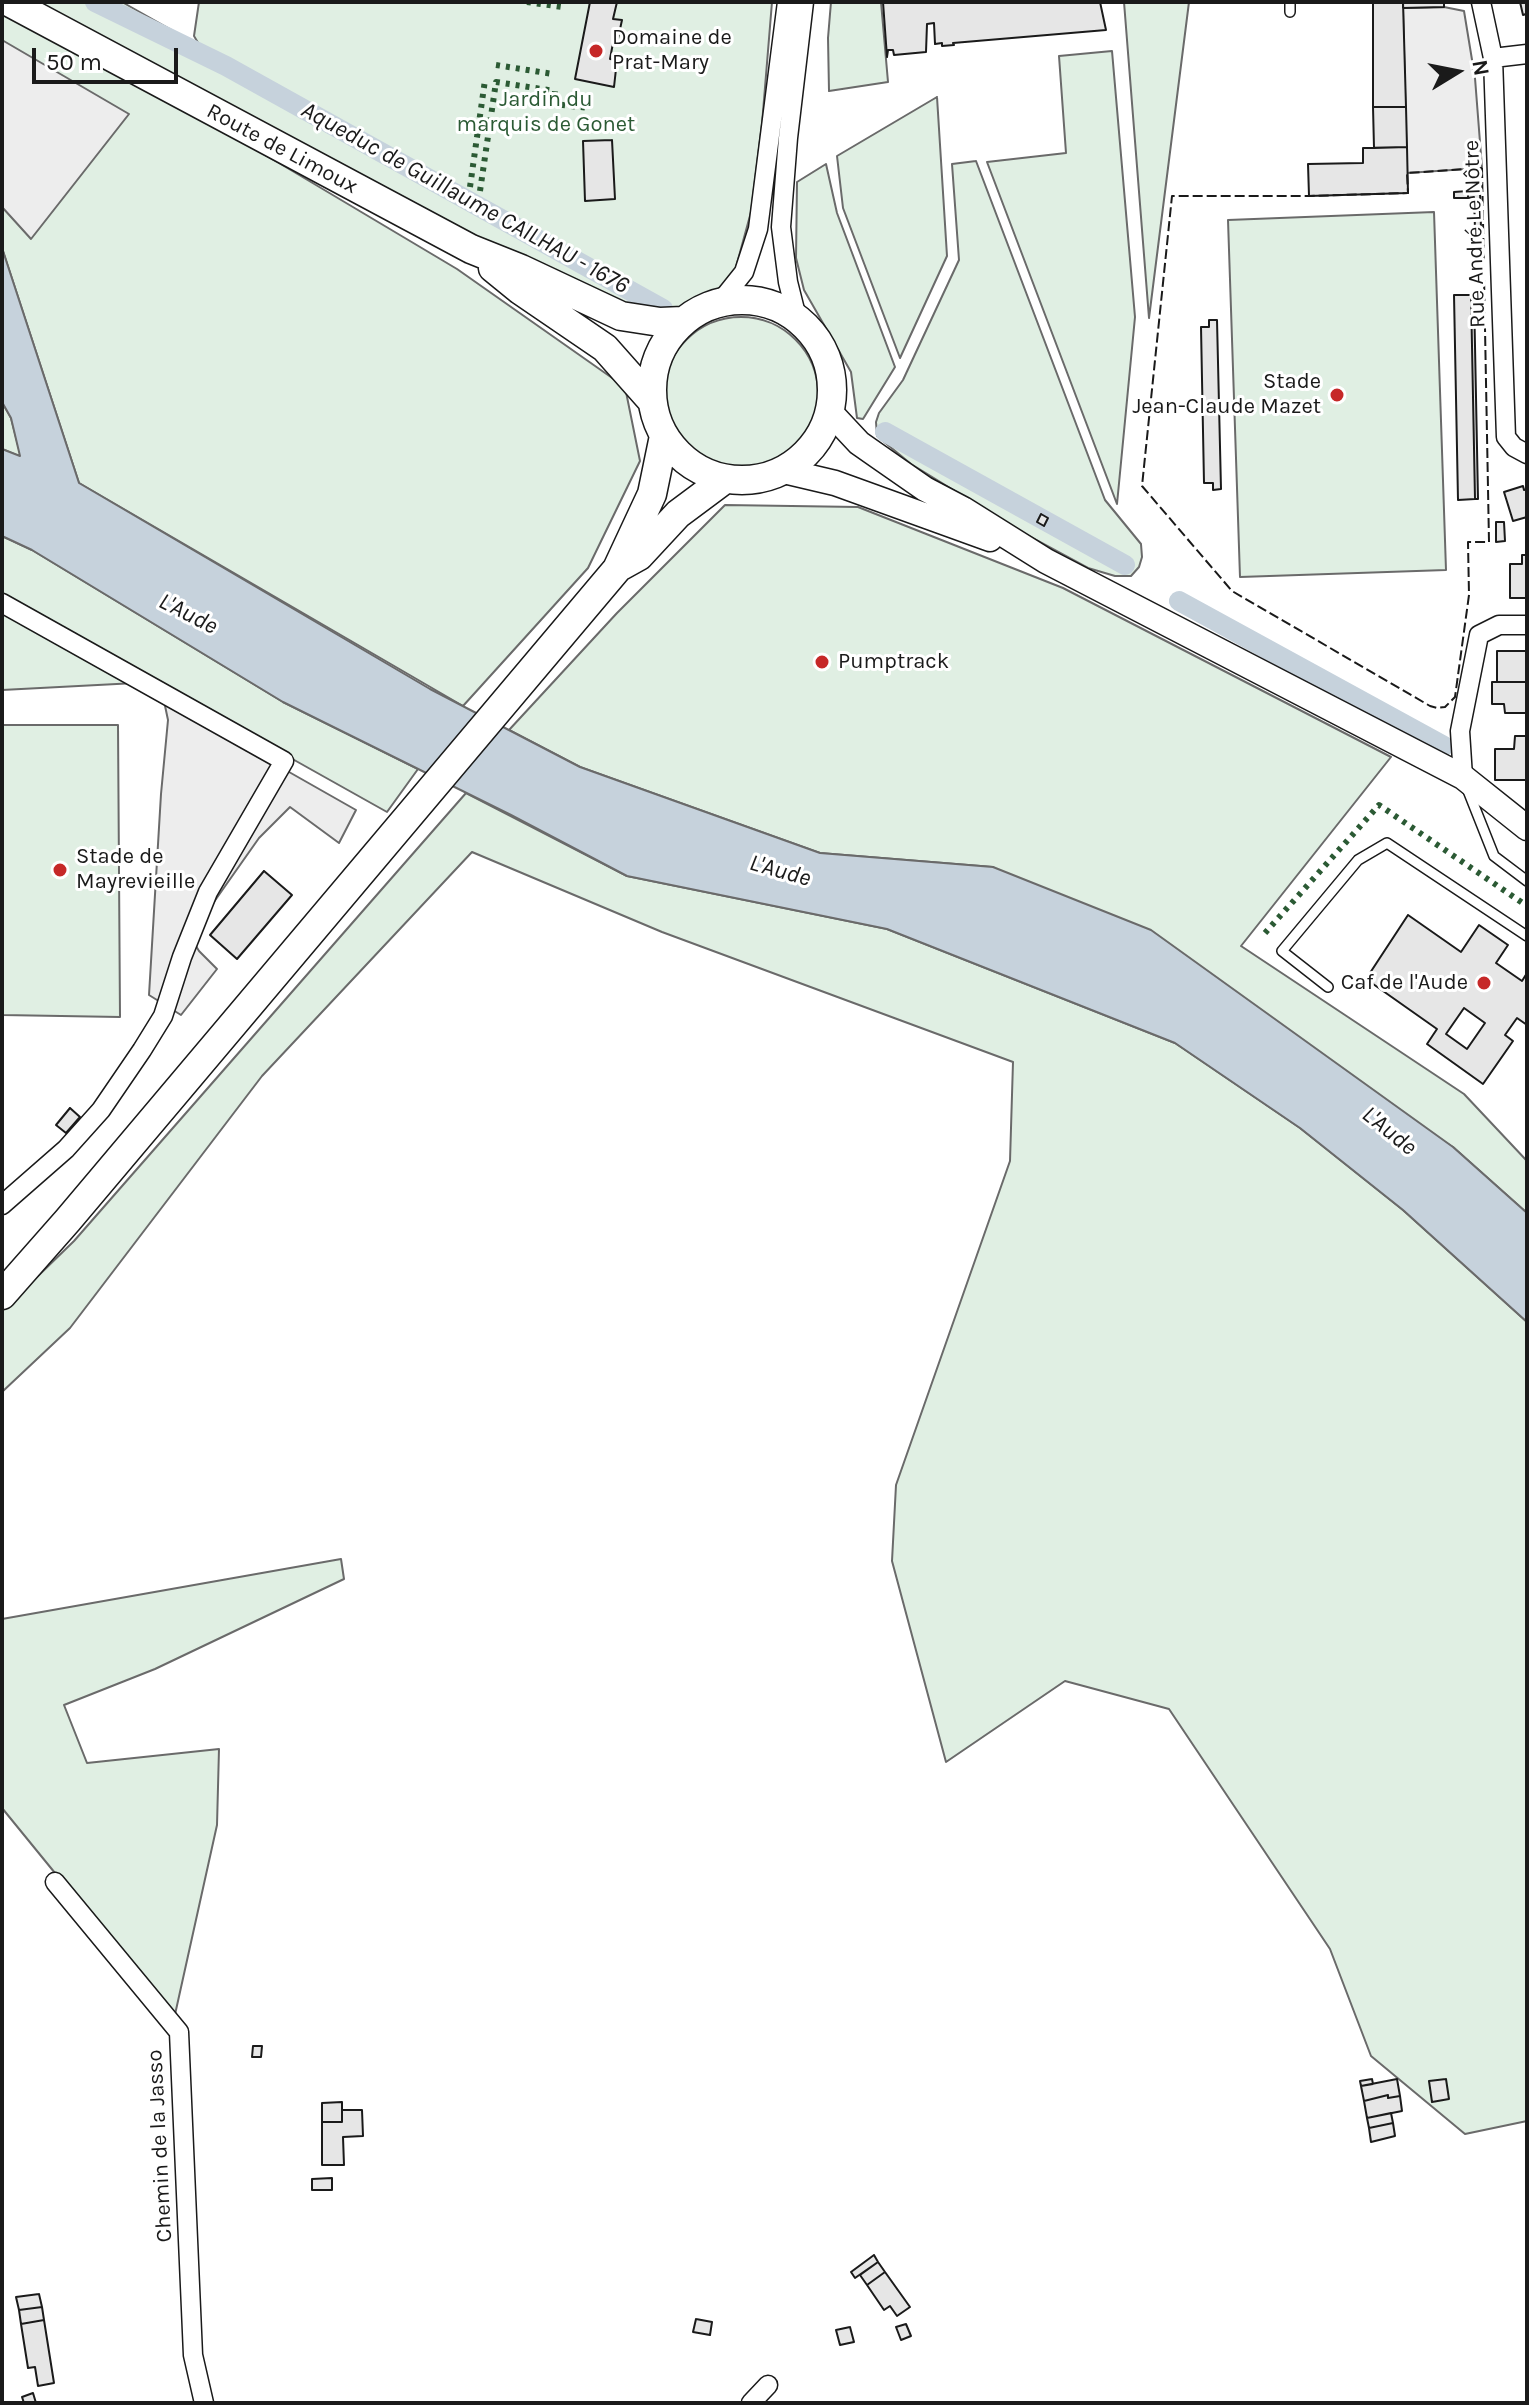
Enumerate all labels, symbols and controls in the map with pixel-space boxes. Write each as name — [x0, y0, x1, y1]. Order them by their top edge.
place label: Domaine de Prat-Mary — [612, 25, 732, 76]
scale bar — [36, 32, 182, 82]
north arrow — [1417, 32, 1497, 112]
marker: Domaine de Prat-Mary — [587, 42, 605, 60]
text: 50 m — [46, 48, 102, 76]
text: N — [1466, 58, 1495, 78]
park label: Jardin du marquis de Gonet — [457, 87, 635, 138]
water label: Aqueduc de Guillaume CAILHAU - 1676 — [296, 96, 634, 300]
street label: Route de Limoux — [202, 98, 362, 200]
street label: Rue André Le Nôtre — [1459, 140, 1491, 328]
place label: Stade Jean-Claude Mazet — [1132, 369, 1321, 420]
marker: Stade Jean-Claude Mazet — [1328, 386, 1346, 404]
water label: L'Aude — [154, 587, 222, 641]
place label: Pumptrack — [838, 649, 949, 675]
marker: Pumptrack — [813, 653, 831, 671]
place label: Stade de Mayrevieille — [76, 844, 195, 896]
water label: L'Aude — [746, 849, 814, 893]
marker: Stade de Mayrevieille — [51, 861, 69, 879]
place label: Caf de l'Aude — [1341, 970, 1468, 996]
marker: Caf de l'Aude — [1475, 974, 1493, 992]
water label: L'Aude — [1356, 1100, 1422, 1162]
street label: Chemin de la Jasso — [142, 2049, 178, 2243]

